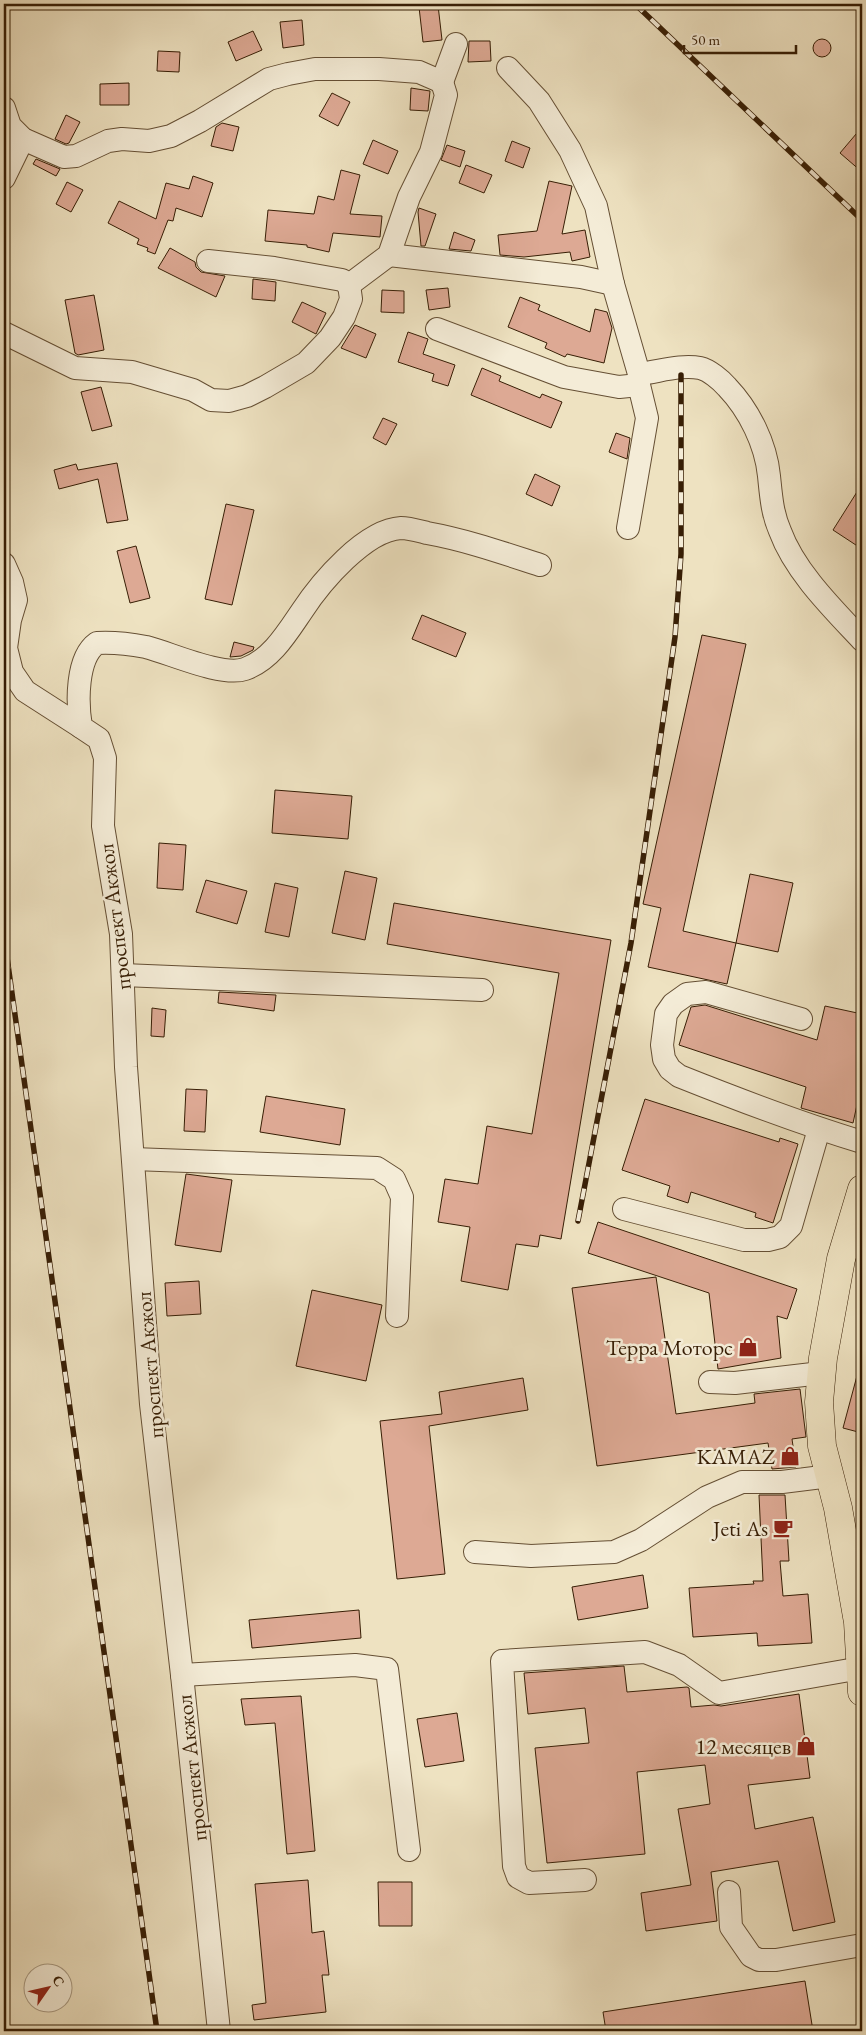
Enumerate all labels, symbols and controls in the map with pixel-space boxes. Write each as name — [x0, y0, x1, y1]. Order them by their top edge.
scale bar — [684, 22, 796, 54]
text: 50 m — [691, 30, 720, 49]
street label: проспект Акжол — [91, 842, 138, 992]
street label: проспект Акжол — [129, 1290, 170, 1440]
place label: Терра Моторс — [606, 1333, 733, 1362]
shop icon: Терра Моторс — [737, 1336, 759, 1358]
place label: KAMAZ — [696, 1442, 775, 1471]
shop icon: KAMAZ — [779, 1445, 801, 1467]
place label: Jeti As — [711, 1514, 768, 1543]
cafe icon: Jeti As — [772, 1517, 794, 1539]
street label: проспект Акжол — [169, 1693, 214, 1843]
place label: 12 месяцев — [696, 1732, 791, 1761]
shop icon: 12 месяцев — [795, 1735, 817, 1757]
north arrow — [22, 1962, 72, 2012]
text: С — [49, 1972, 69, 1990]

